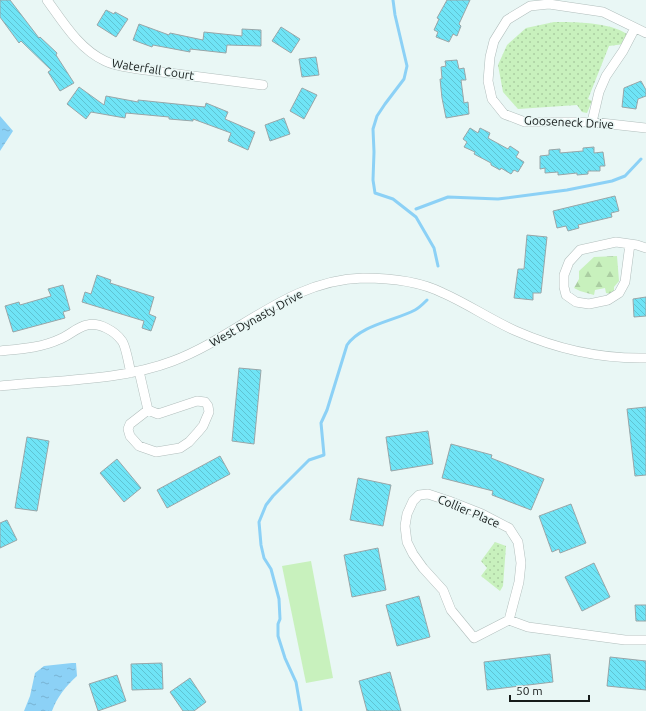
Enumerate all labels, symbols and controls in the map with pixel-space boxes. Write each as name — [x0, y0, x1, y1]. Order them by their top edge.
street label: Waterfall Court — [111, 56, 195, 82]
street label: Gooseneck Drive — [524, 113, 614, 131]
street label: West Dynasty Drive — [207, 287, 305, 349]
street label: Collier Place — [436, 492, 502, 530]
scale bar — [510, 677, 589, 703]
text: 50 m — [516, 684, 543, 697]

